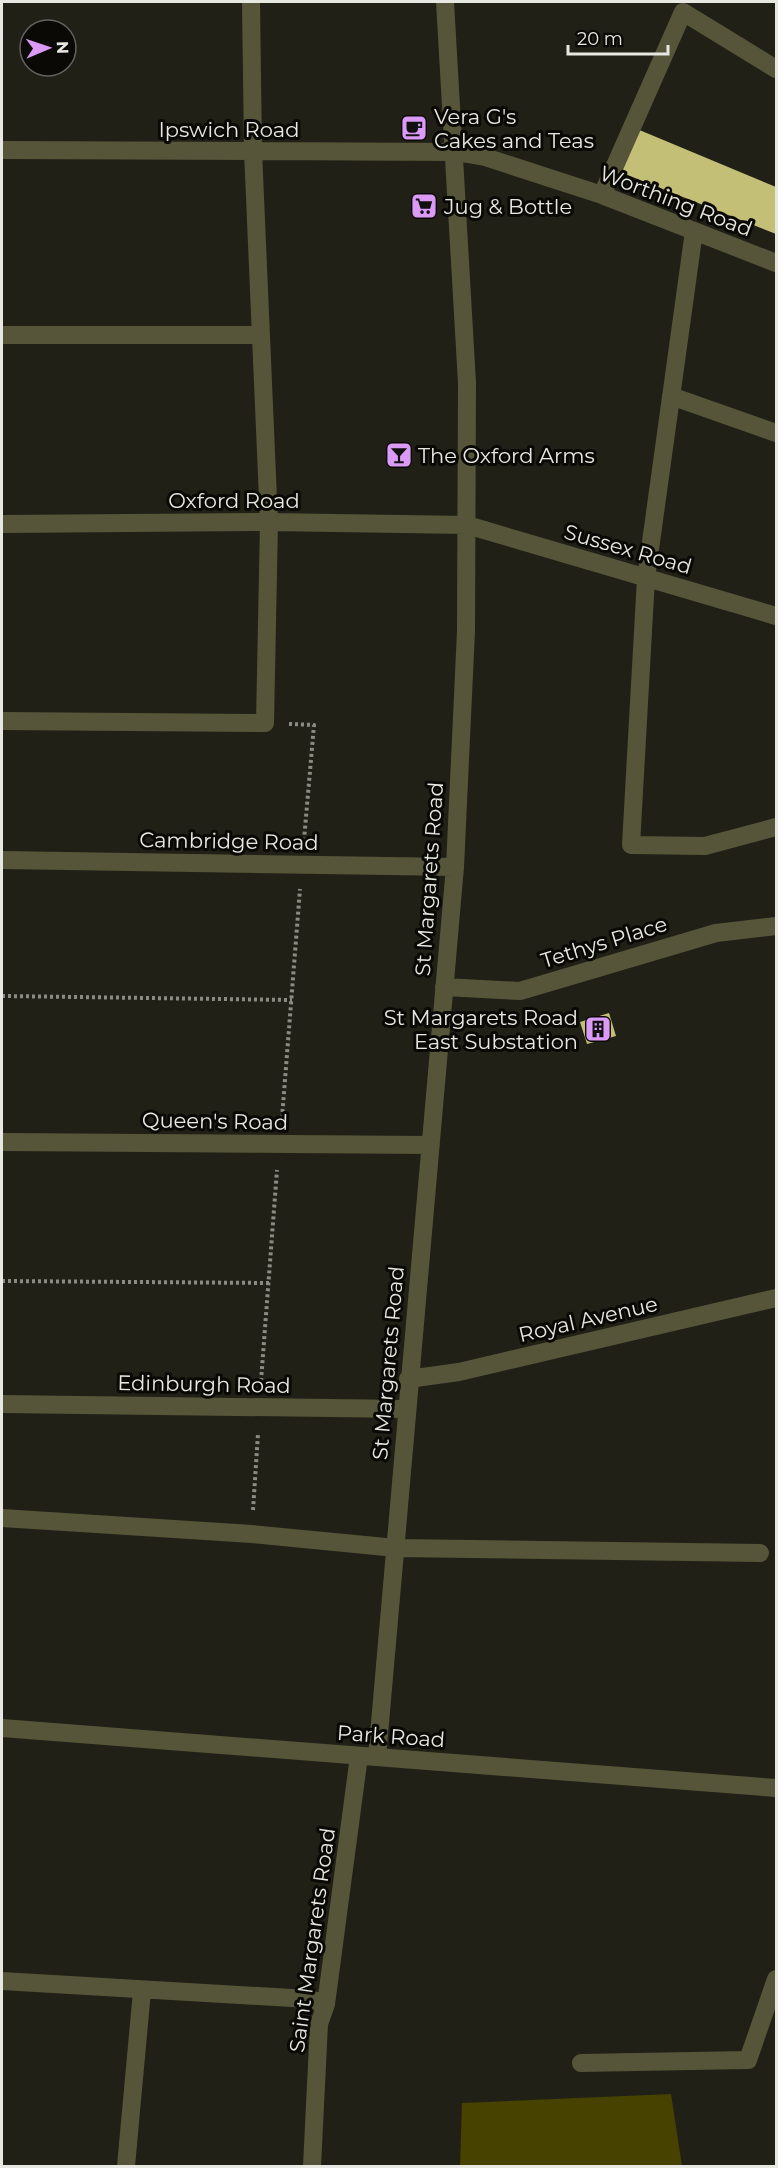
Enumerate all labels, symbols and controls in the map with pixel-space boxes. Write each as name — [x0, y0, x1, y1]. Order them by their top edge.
north arrow — [18, 18, 78, 78]
scale bar — [568, 18, 668, 56]
text: 20 m — [577, 28, 623, 50]
text: N — [53, 41, 72, 54]
place label: Vera G's Cakes and Teas — [434, 104, 594, 153]
cafe icon: Vera G's Cakes and Teas — [399, 113, 429, 143]
street label: Ipswich Road — [159, 117, 300, 142]
street label: Worthing Road — [596, 160, 756, 242]
supermarket icon: Jug & Bottle — [409, 191, 439, 221]
place label: Jug & Bottle — [443, 194, 572, 219]
bar icon: The Oxford Arms — [384, 440, 414, 470]
place label: The Oxford Arms — [418, 443, 595, 468]
street label: Oxford Road — [168, 488, 300, 513]
street label: Sussex Road — [561, 519, 695, 579]
street label: St Margarets Road — [410, 781, 448, 977]
street label: Cambridge Road — [139, 827, 319, 855]
street label: Tethys Place — [538, 911, 670, 973]
place label: St Margarets Road East Substation — [384, 1005, 578, 1054]
building icon: St Margarets Road East Substation — [583, 1014, 613, 1044]
street label: Queen's Road — [142, 1107, 288, 1135]
street label: St Margarets Road — [367, 1265, 409, 1461]
street label: Royal Avenue — [516, 1291, 660, 1347]
street label: Edinburgh Road — [117, 1370, 291, 1398]
street label: Park Road — [336, 1720, 446, 1752]
street label: Saint Margarets Road — [284, 1826, 340, 2054]

